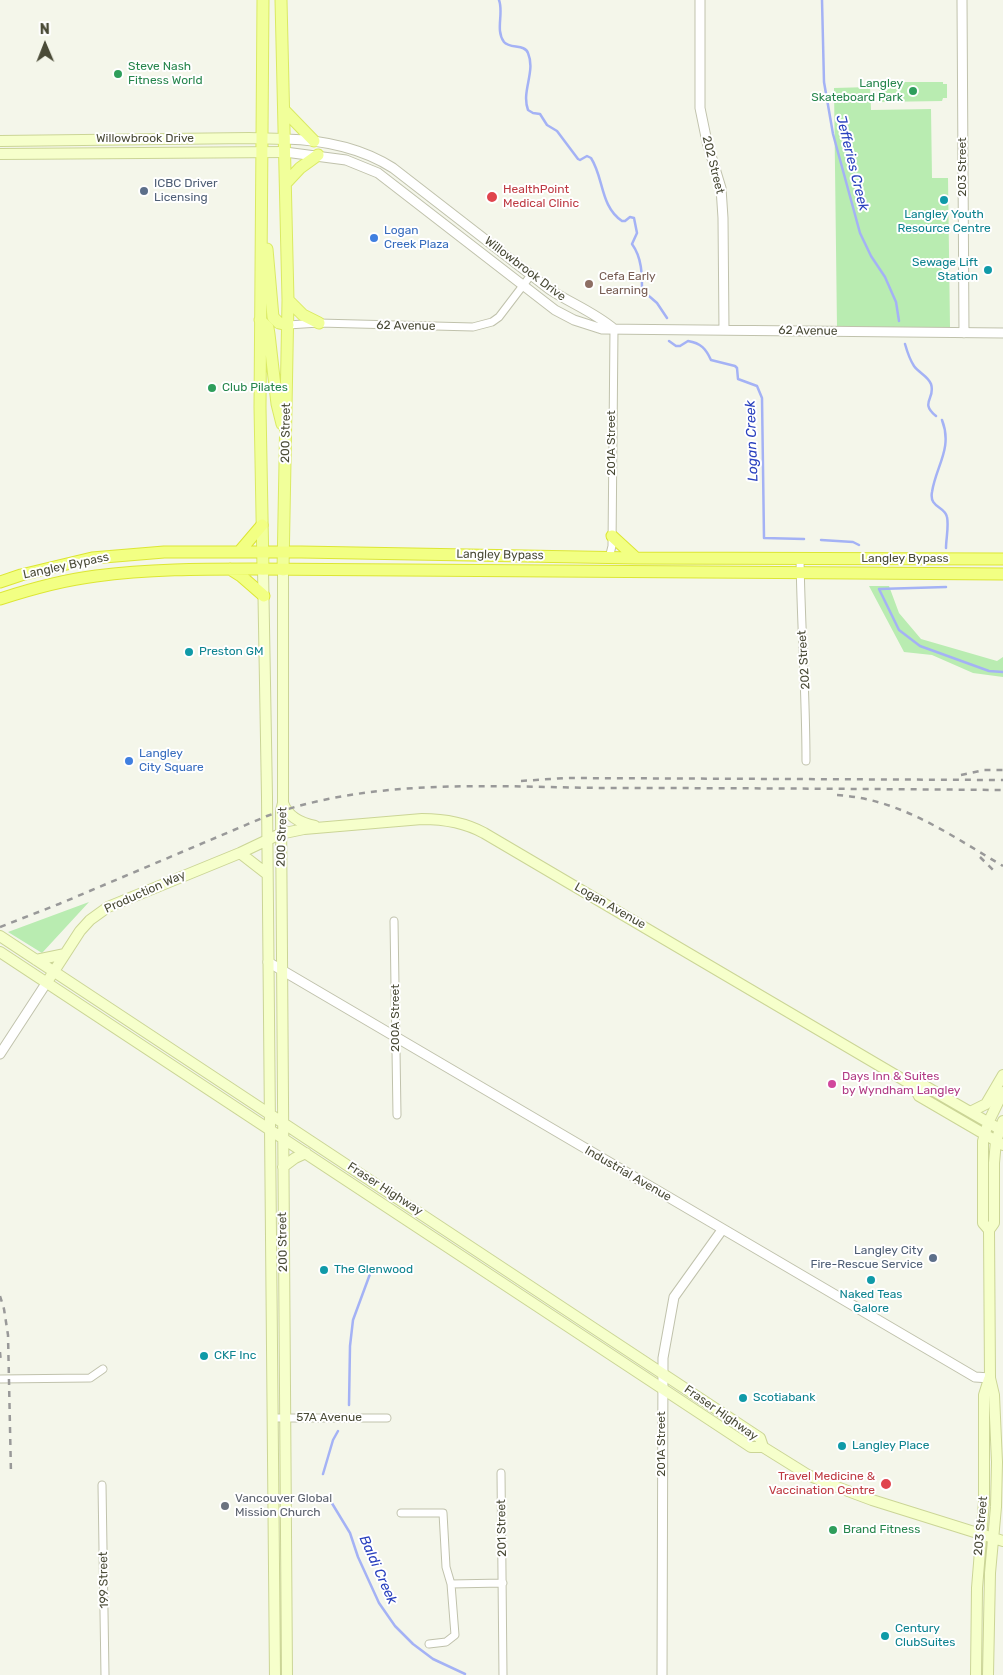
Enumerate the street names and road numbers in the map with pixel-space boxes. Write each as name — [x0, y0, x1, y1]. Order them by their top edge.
street label: Willowbrook Drive — [96, 132, 194, 146]
street label: 202 Street — [699, 134, 727, 196]
street label: 203 Street — [956, 137, 970, 197]
street label: Willowbrook Drive — [482, 234, 568, 304]
street label: 62 Avenue — [376, 318, 436, 334]
street label: 62 Avenue — [778, 323, 838, 339]
street label: 200 Street — [278, 403, 294, 463]
street label: 201A Street — [605, 410, 619, 476]
street label: Langley Bypass — [456, 547, 544, 563]
street label: Langley Bypass — [22, 550, 110, 582]
street label: Langley Bypass — [861, 552, 949, 566]
street label: 202 Street — [795, 630, 813, 690]
street label: 200 Street — [274, 807, 290, 867]
street label: Production Way — [102, 868, 188, 916]
street label: Logan Avenue — [572, 880, 648, 932]
street label: 200A Street — [389, 984, 403, 1052]
street label: Industrial Avenue — [582, 1143, 674, 1205]
street label: Fraser Highway — [345, 1159, 425, 1219]
street label: 200 Street — [275, 1212, 291, 1272]
street label: Fraser Highway — [681, 1382, 761, 1444]
street label: 57A Avenue — [296, 1411, 362, 1425]
street label: 201A Street — [655, 1411, 669, 1477]
street label: 203 Street — [971, 1496, 991, 1556]
street label: 201 Street — [494, 1499, 510, 1557]
street label: 199 Street — [96, 1551, 112, 1609]

